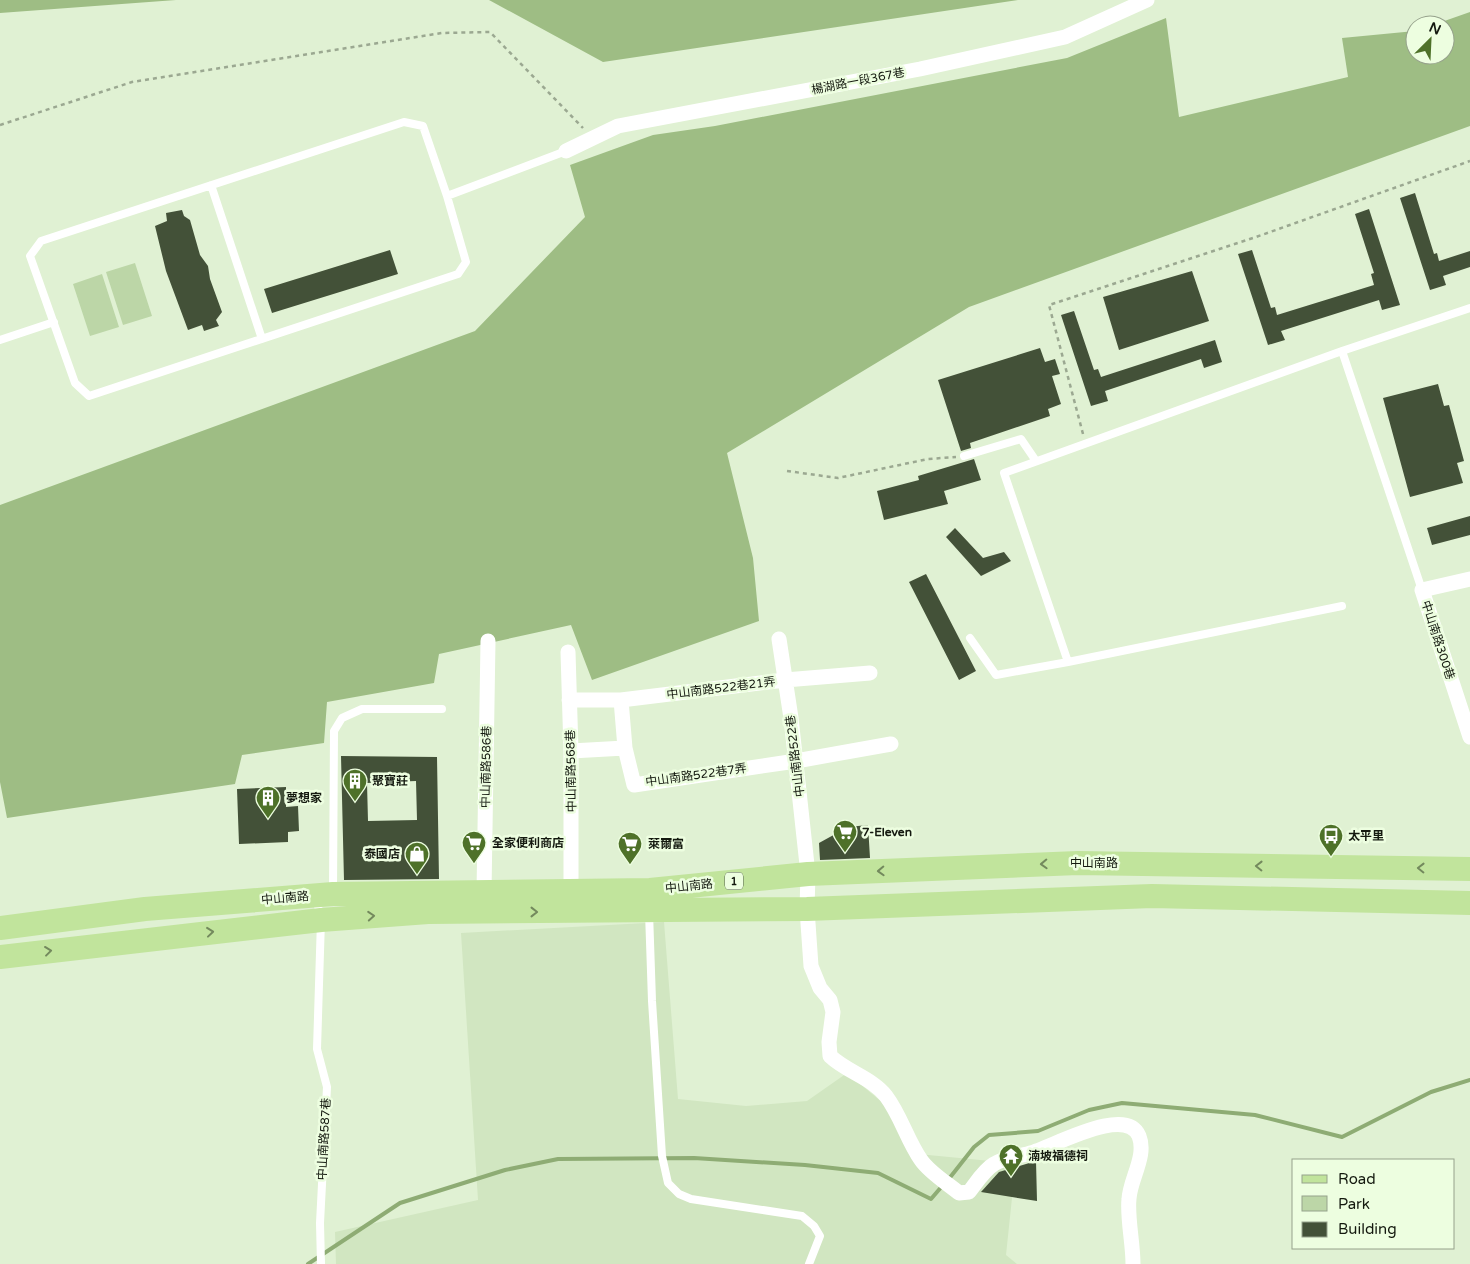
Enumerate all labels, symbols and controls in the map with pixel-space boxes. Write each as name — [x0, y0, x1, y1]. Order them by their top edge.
north arrow — [1405, 15, 1455, 65]
text: N — [1426, 19, 1444, 39]
street label: 楊湖路一段367巷 — [810, 65, 906, 97]
street label: 中山南路300巷 — [1419, 599, 1457, 681]
street label: 中山南路522巷21弄 — [666, 674, 776, 702]
street label: 中山南路522巷 — [783, 714, 807, 798]
street label: 中山南路586巷 — [478, 726, 494, 808]
street label: 中山南路568巷 — [563, 730, 579, 812]
street label: 中山南路522巷7弄 — [644, 761, 748, 789]
building icon: 聚寶莊 — [342, 768, 368, 802]
place label: 聚寶莊 — [372, 774, 408, 788]
building icon: 夢想家 — [255, 785, 281, 819]
place label: 夢想家 — [286, 791, 322, 805]
supermarket icon: 7-Eleven — [832, 819, 858, 853]
bus stop icon: 太平里 — [1318, 823, 1344, 857]
place label: 7-Eleven — [862, 825, 912, 839]
place label: 太平里 — [1348, 829, 1384, 843]
supermarket icon: 全家便利商店 — [461, 830, 487, 864]
supermarket icon: 萊爾富 — [617, 831, 643, 865]
place label: 全家便利商店 — [492, 836, 564, 850]
place label: 萊爾富 — [648, 837, 684, 851]
shop icon: 泰國店 — [404, 841, 430, 875]
place label: 泰國店 — [364, 847, 400, 861]
street label: 中山南路 — [1070, 856, 1118, 870]
one-way arrow — [1040, 859, 1048, 869]
one-way arrow — [1255, 860, 1263, 871]
one-way arrow — [1417, 863, 1425, 874]
one-way arrow — [877, 865, 885, 876]
road number: 1 — [725, 872, 743, 889]
street label: 中山南路 — [664, 877, 714, 895]
street label: 中山南路 — [260, 889, 310, 907]
one-way arrow — [530, 907, 538, 917]
one-way arrow — [368, 911, 376, 922]
one-way arrow — [206, 927, 214, 938]
one-way arrow — [45, 946, 53, 957]
street label: 中山南路587巷 — [315, 1097, 333, 1181]
temple icon: 湳坡福德祠 — [998, 1143, 1024, 1177]
place label: 湳坡福德祠 — [1028, 1149, 1088, 1163]
legend — [1292, 1159, 1455, 1249]
text: Road — [1338, 1170, 1376, 1188]
text: Park — [1338, 1195, 1370, 1213]
text: Building — [1338, 1220, 1397, 1238]

